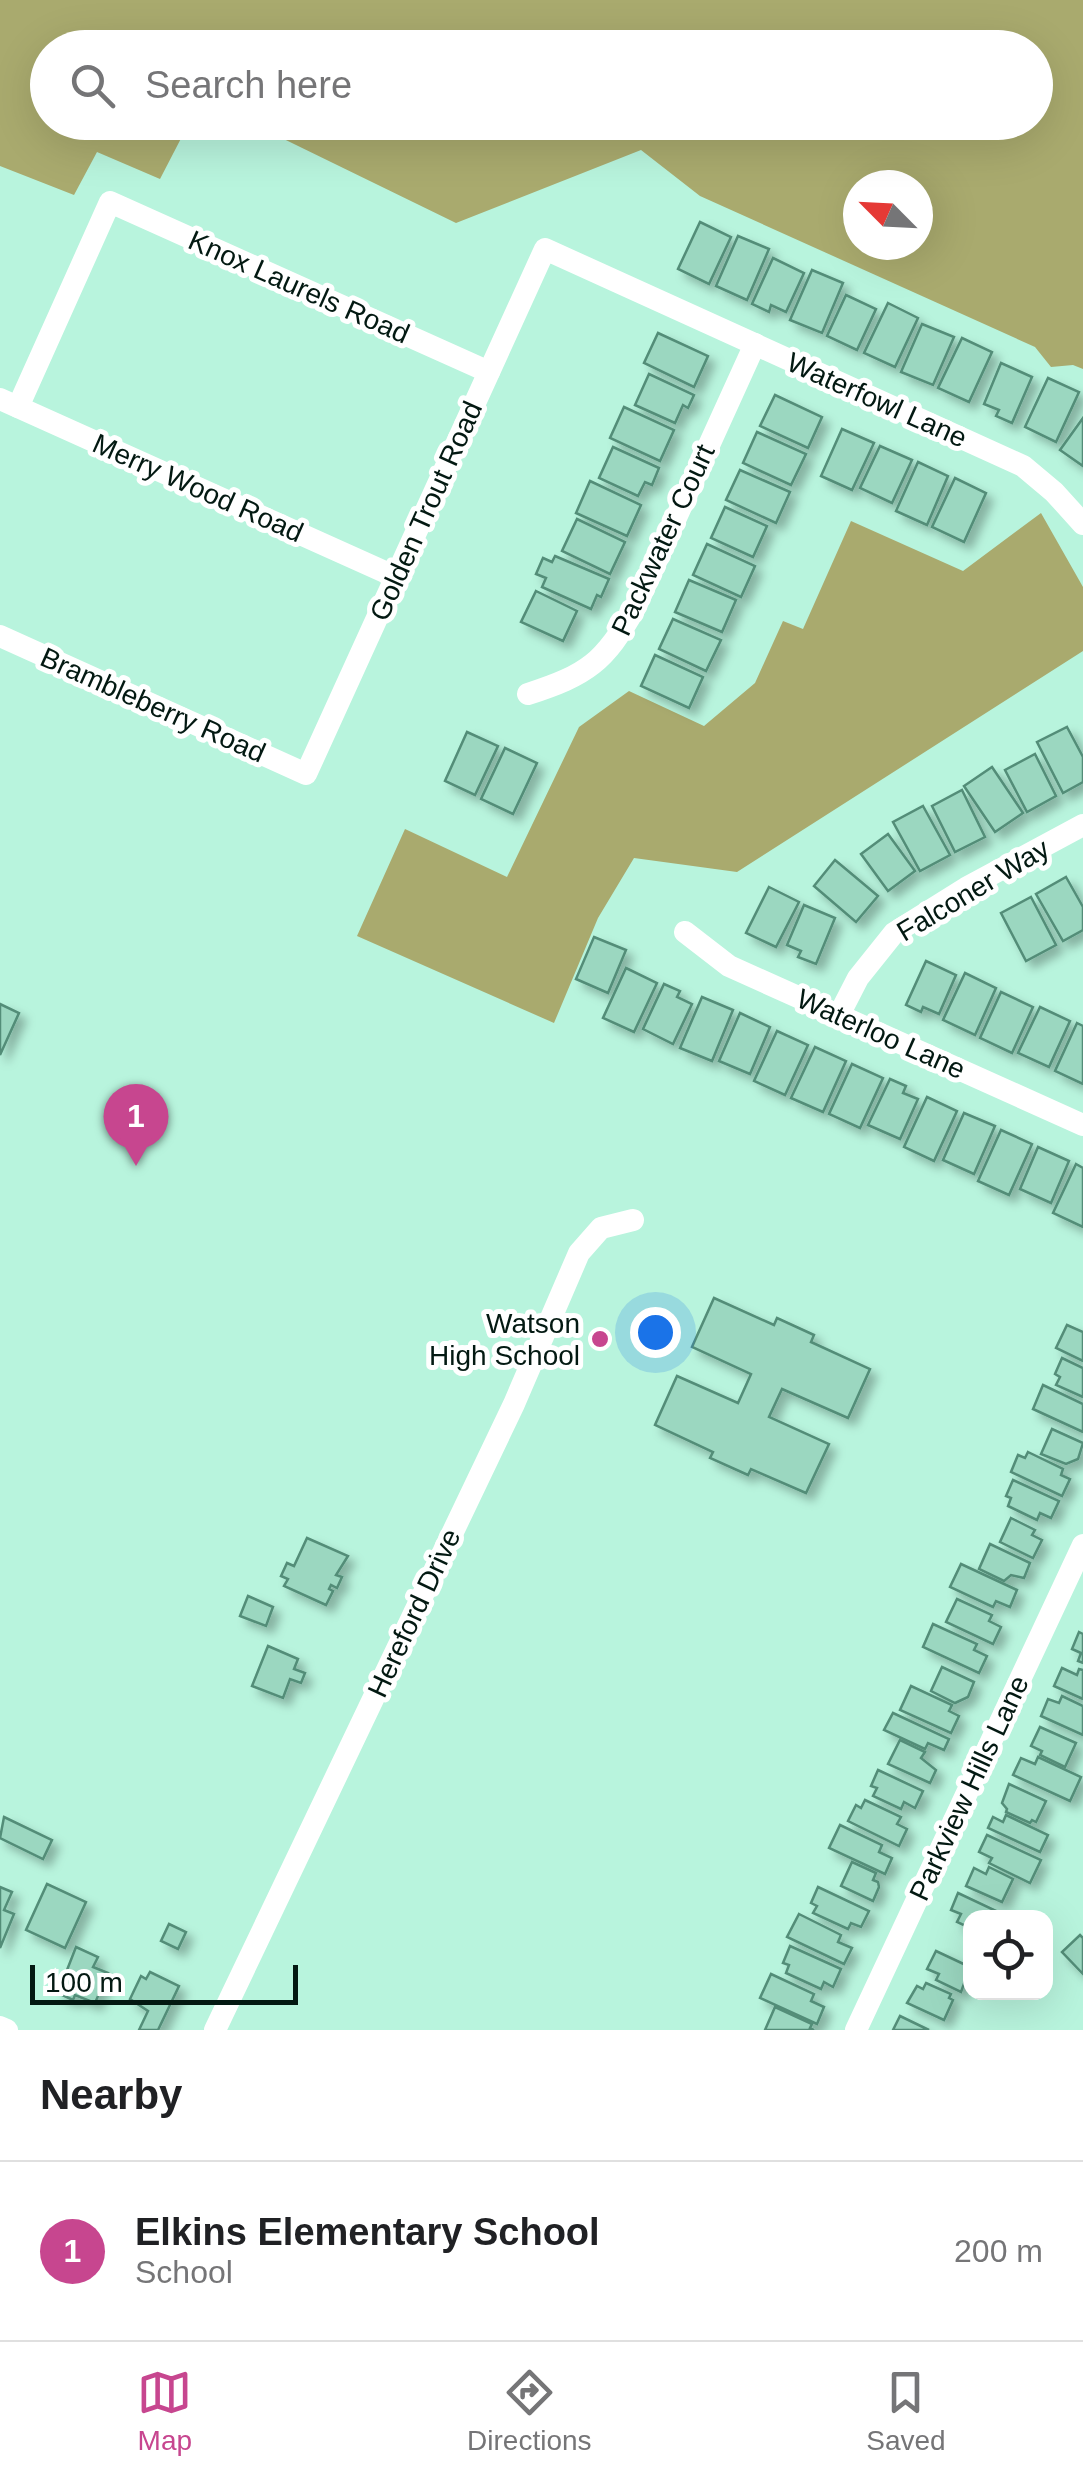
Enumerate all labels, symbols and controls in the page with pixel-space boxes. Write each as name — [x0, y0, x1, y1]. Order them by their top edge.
search box — [30, 30, 1053, 140]
icon: search — [65, 58, 120, 113]
text: Search here — [145, 64, 352, 106]
north arrow — [843, 170, 933, 260]
street label: Knox Laurels Road — [184, 224, 414, 350]
street label: Waterfowl Lane — [782, 346, 972, 454]
street label: Golden Trout Road — [364, 397, 488, 625]
street label: Merry Wood Road — [88, 428, 308, 548]
street label: Packwater Court — [605, 439, 721, 640]
street label: Brambleberry Road — [36, 641, 270, 769]
street label: Falconer Way — [891, 833, 1055, 947]
street label: Waterloo Lane — [792, 983, 970, 1085]
pin: 1 — [104, 1084, 168, 1166]
your location — [630, 1307, 681, 1358]
place label: Watson High School — [429, 1308, 580, 1371]
marker: Watson High School — [589, 1328, 611, 1350]
street label: Hereford Drive — [361, 1524, 467, 1702]
street label: Parkview Hills Lane — [903, 1671, 1035, 1905]
map controls — [963, 1910, 1053, 2000]
button: locate — [963, 1910, 1053, 2000]
scale bar — [30, 1960, 298, 2004]
text: 100 m — [45, 1967, 123, 1998]
text: Nearby — [40, 2071, 182, 2118]
text: Elkins Elementary School — [135, 2211, 600, 2253]
text: 1 — [64, 2233, 81, 2269]
text: 200 m — [954, 2233, 1043, 2269]
text: School — [135, 2254, 233, 2290]
tab: Map — [137, 2365, 192, 2457]
tab: Directions — [467, 2365, 592, 2457]
tab: Saved — [866, 2365, 946, 2457]

